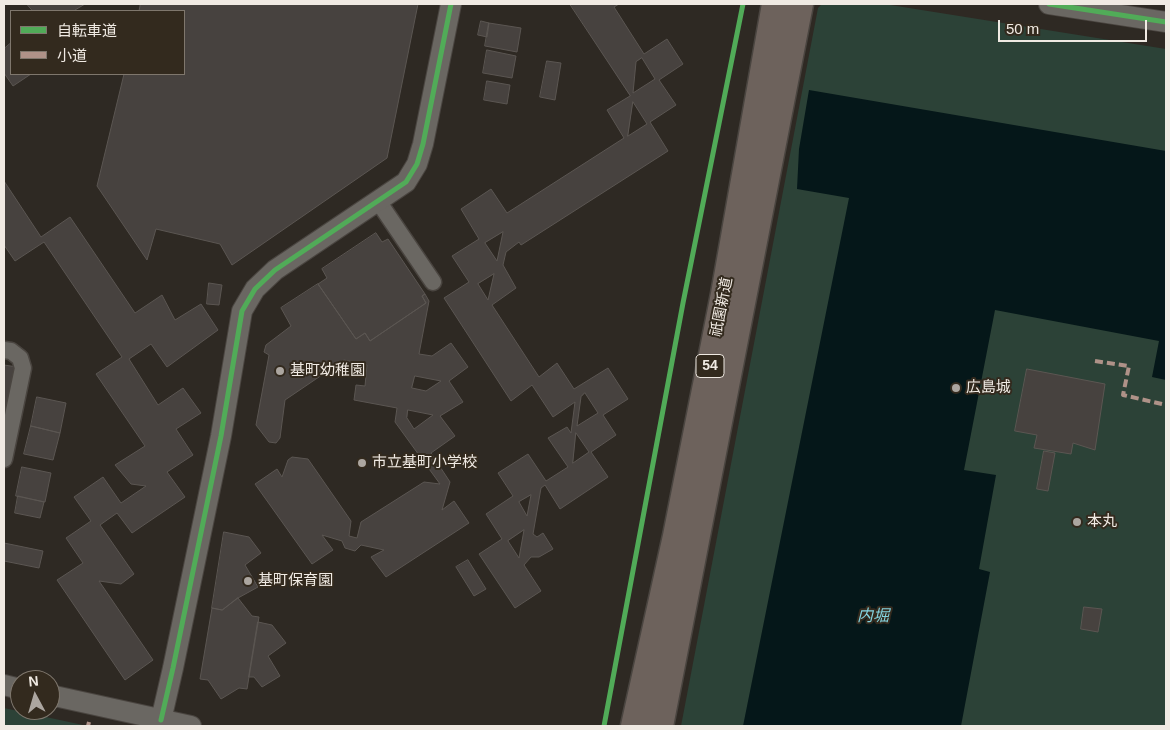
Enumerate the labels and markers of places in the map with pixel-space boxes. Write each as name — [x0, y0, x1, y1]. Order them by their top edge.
place label: 基町幼稚園 — [290, 362, 365, 380]
marker: 基町幼稚園 — [274, 365, 286, 377]
place label: 広島城 — [966, 379, 1011, 397]
marker: 広島城 — [950, 382, 962, 394]
place label: 市立基町小学校 — [372, 454, 477, 472]
marker: 市立基町小学校 — [356, 457, 368, 469]
place label: 本丸 — [1087, 513, 1117, 531]
marker: 本丸 — [1071, 516, 1083, 528]
place label: 基町保育園 — [258, 572, 333, 590]
marker: 基町保育園 — [242, 575, 254, 587]

